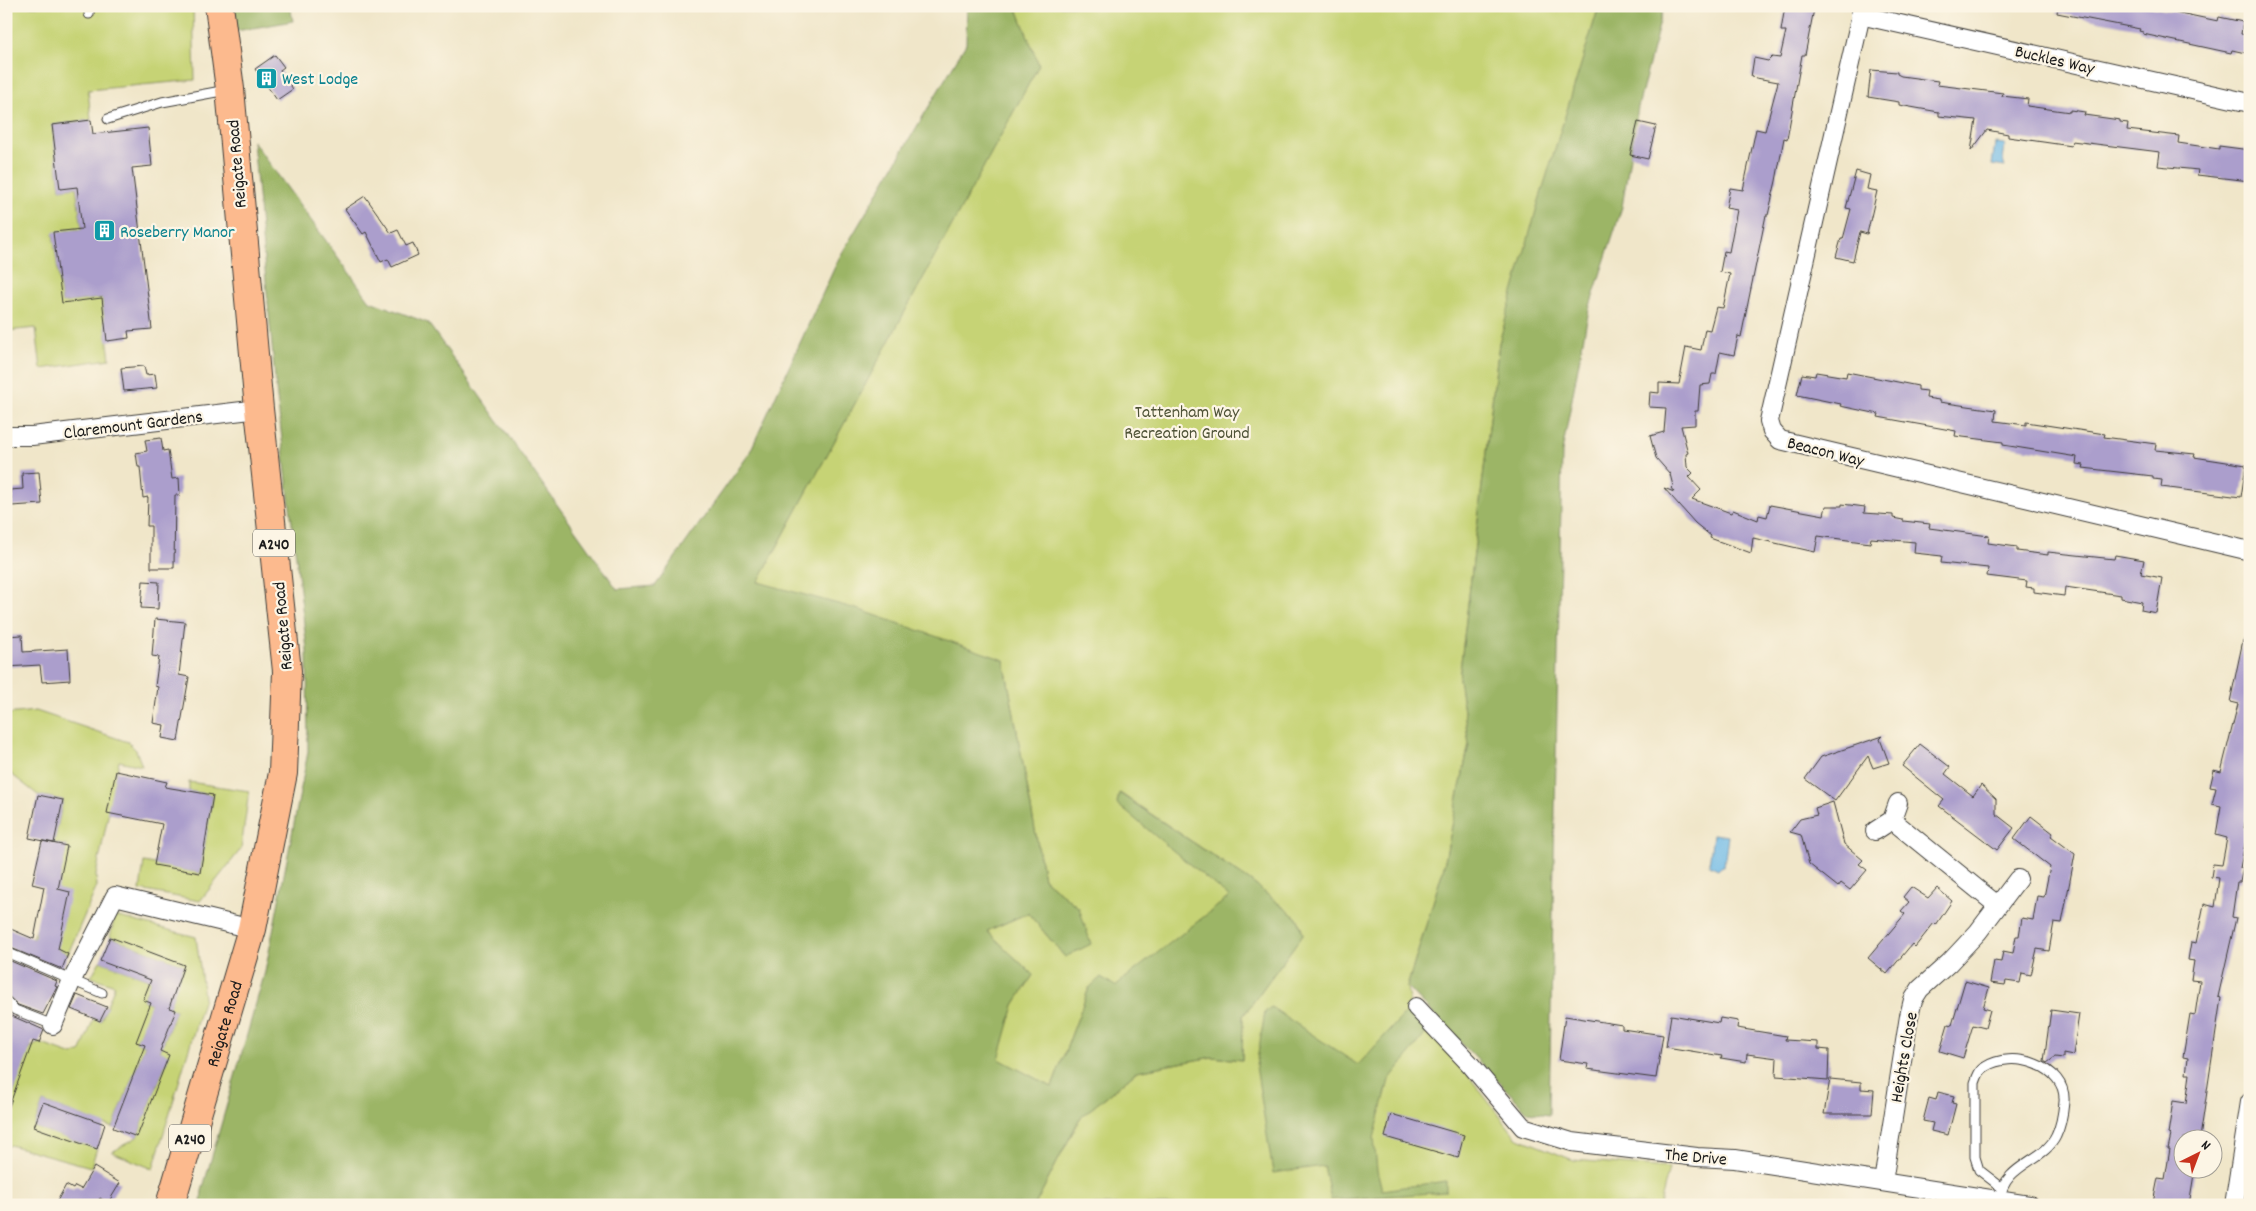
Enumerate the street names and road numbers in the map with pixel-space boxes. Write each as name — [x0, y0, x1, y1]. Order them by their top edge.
street label: Buckles Way — [2012, 40, 2097, 83]
street label: Reigate Road — [222, 119, 255, 209]
street label: Claremount Gardens — [62, 406, 204, 447]
street label: Beacon Way — [1784, 432, 1867, 475]
road number: A240 — [253, 530, 295, 556]
street label: Reigate Road — [268, 581, 301, 671]
street label: Reigate Road — [202, 978, 251, 1071]
street label: Heights Close — [1885, 1010, 1926, 1105]
road number: A240 — [169, 1124, 211, 1152]
street label: The Drive — [1664, 1143, 1728, 1174]

